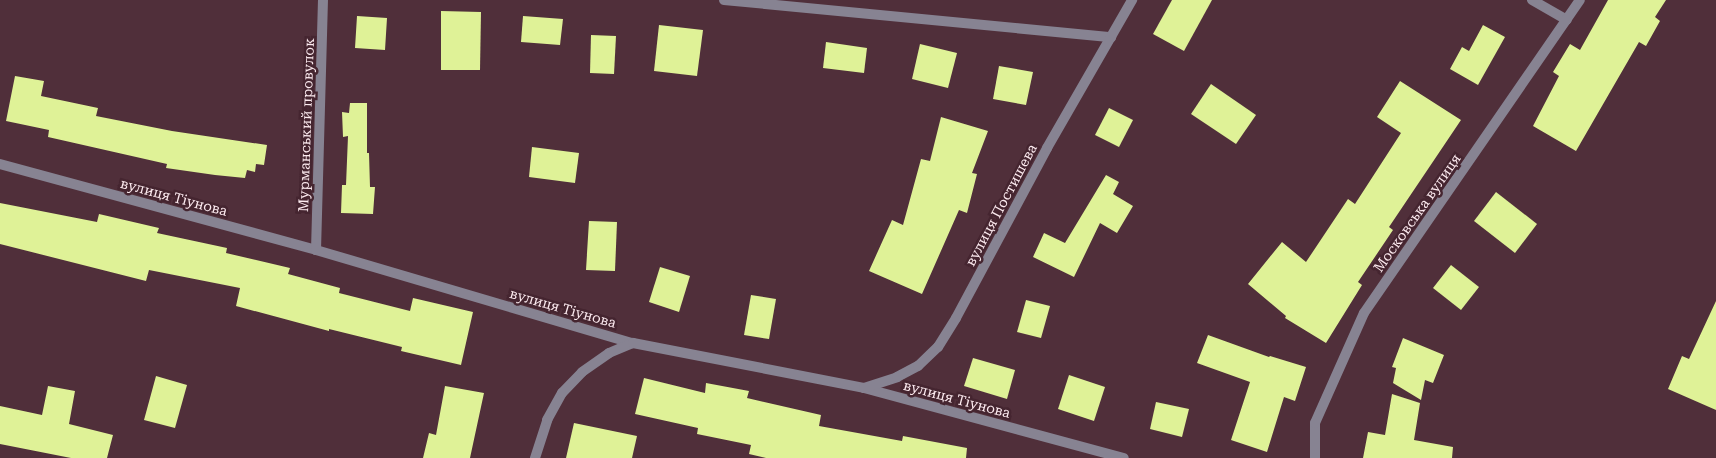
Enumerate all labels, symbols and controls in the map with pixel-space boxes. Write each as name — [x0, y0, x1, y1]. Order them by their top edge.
street label: Мурманський провулок — [295, 38, 317, 212]
street label: вулиця Постишева — [962, 141, 1040, 269]
street label: Московська вулиця — [1370, 151, 1464, 275]
street label: вулиця Тіунова — [119, 175, 229, 219]
street label: вулиця Тіунова — [508, 285, 618, 331]
street label: вулиця Тіунова — [902, 377, 1012, 421]

